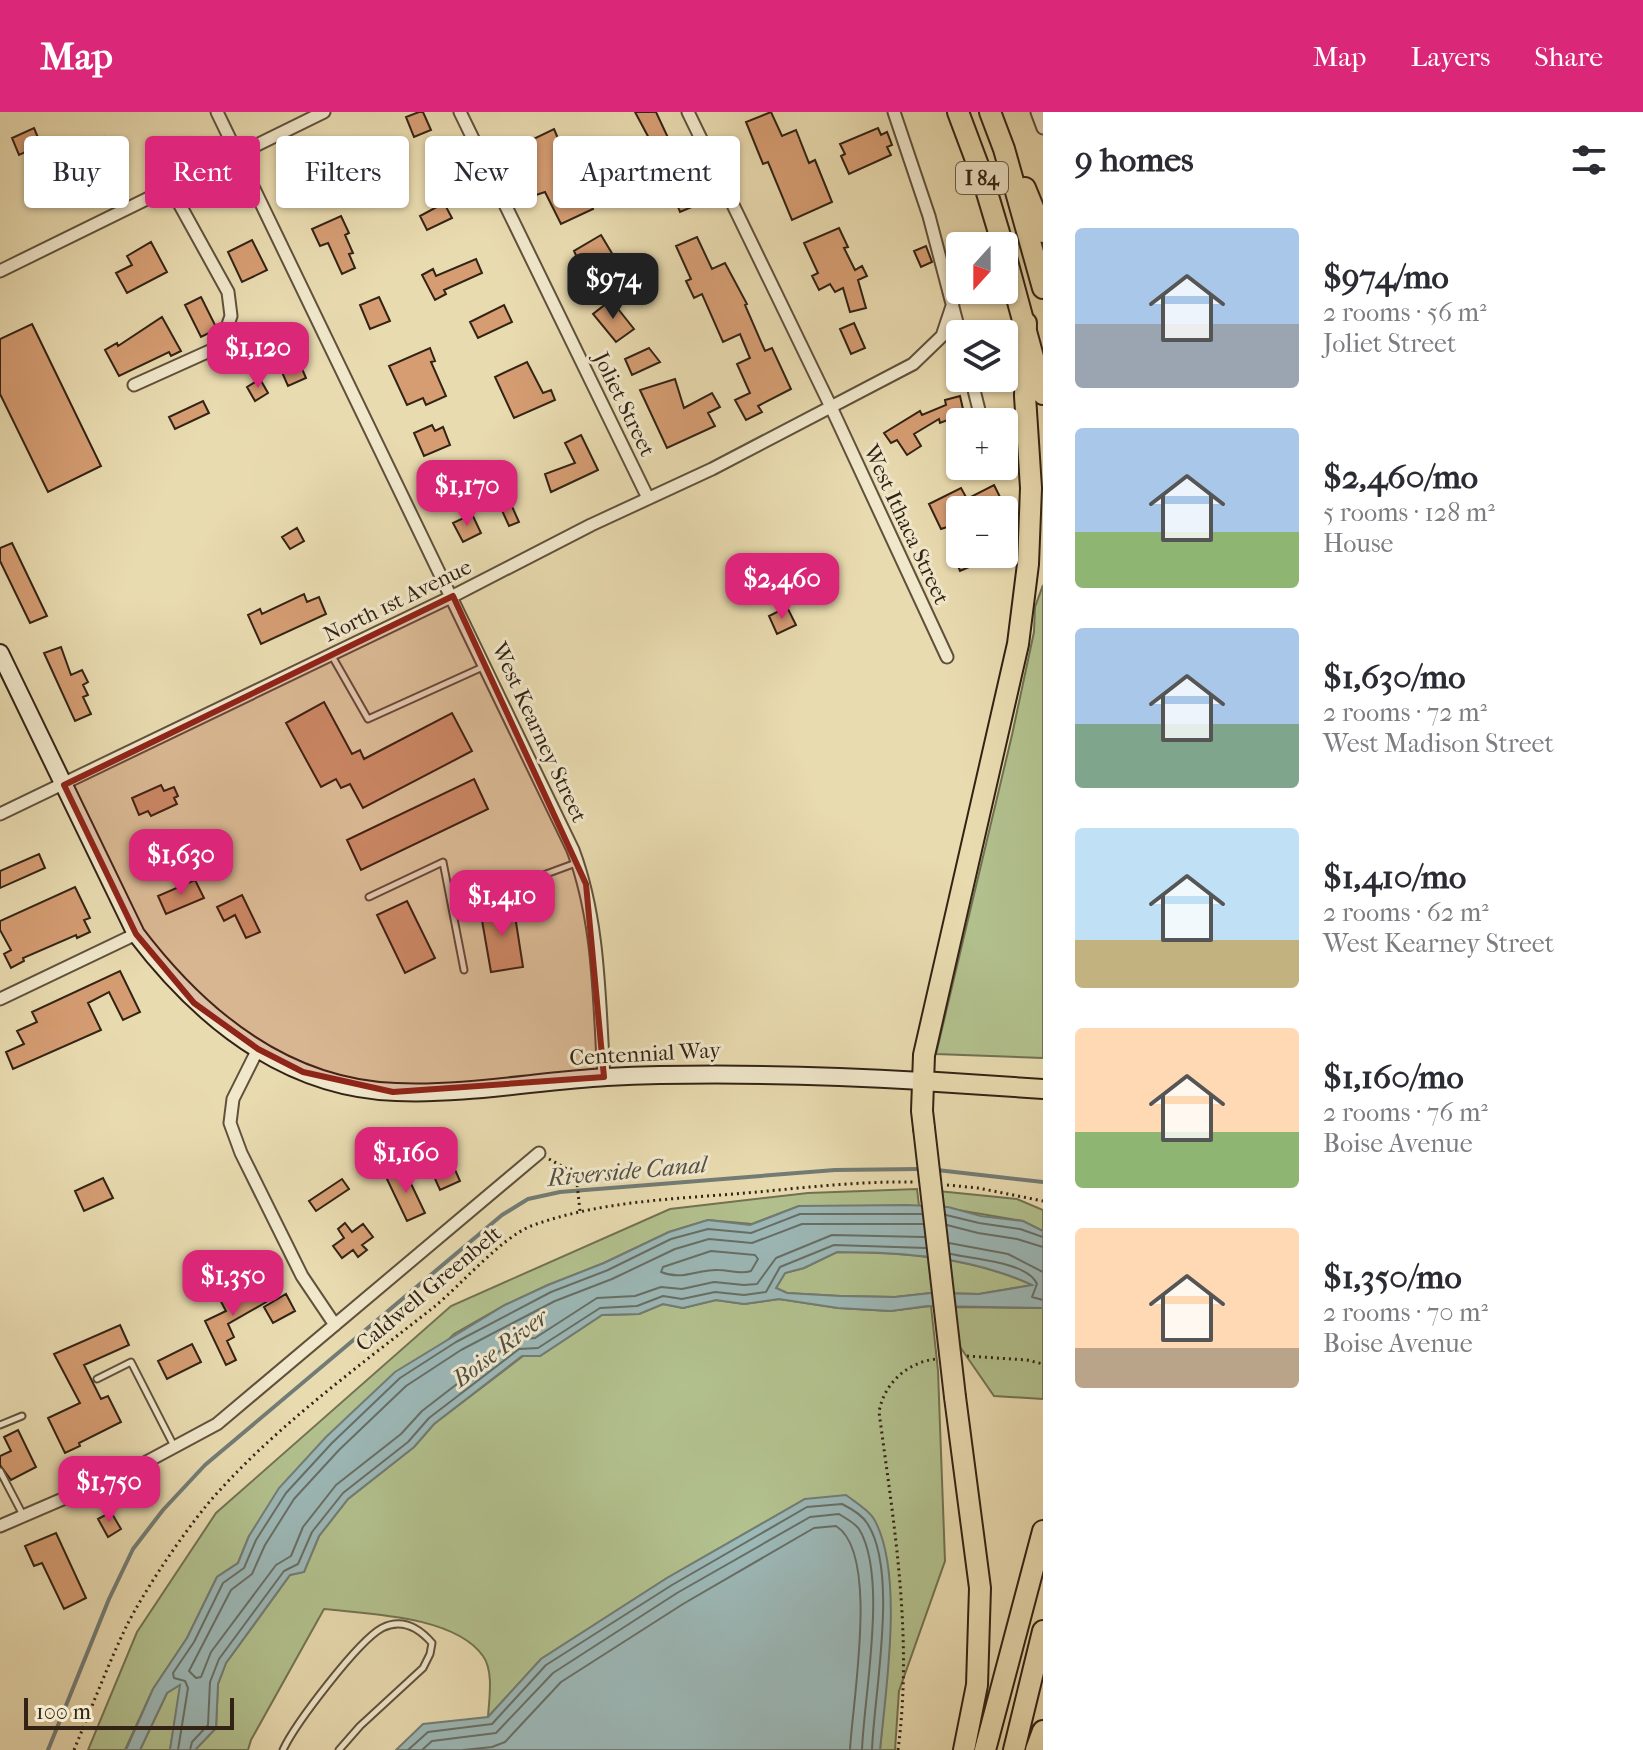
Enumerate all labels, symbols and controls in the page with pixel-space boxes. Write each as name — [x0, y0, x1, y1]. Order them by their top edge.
text: Map — [40, 34, 113, 79]
text: Map — [1313, 40, 1366, 73]
text: Layers — [1410, 40, 1490, 73]
text: Share — [1534, 40, 1603, 73]
chip: Buy — [24, 136, 129, 208]
chip: Rent — [145, 136, 260, 208]
chip: Filters — [276, 136, 409, 208]
chip: New — [425, 136, 537, 208]
chip: Apartment — [553, 136, 740, 208]
icon: filters — [1567, 138, 1611, 182]
text: 9 homes — [1075, 140, 1194, 180]
road number: I 84 — [956, 162, 1008, 194]
north arrow — [946, 232, 1018, 304]
map controls — [946, 232, 1018, 568]
pin: $974 — [566, 253, 660, 321]
text: $974/mo — [1323, 257, 1449, 297]
icon: home — [1139, 260, 1235, 356]
text: $974 — [585, 263, 641, 294]
text: 2 rooms · 56 m² — [1323, 297, 1487, 328]
button: layers — [946, 320, 1018, 392]
pin: $1,120 — [193, 322, 323, 390]
text: Joliet Street — [1323, 328, 1456, 359]
text: $1,120 — [225, 332, 291, 363]
street label: Joliet Street — [587, 346, 661, 461]
button: + — [946, 408, 1018, 480]
street label: West Ithaca Street — [857, 440, 954, 608]
text: $2,460/mo — [1323, 457, 1478, 497]
pin: $1,170 — [402, 460, 532, 528]
icon: home — [1139, 460, 1235, 556]
text: $1,170 — [434, 470, 500, 501]
button: − — [946, 496, 1018, 568]
text: 5 rooms · 128 m² — [1323, 497, 1495, 528]
text: House — [1323, 528, 1393, 559]
pin: $2,460 — [717, 553, 847, 621]
street label: North 1st Avenue — [319, 554, 476, 648]
text: $2,460 — [743, 563, 821, 594]
street label: West Kearney Street — [486, 637, 592, 827]
text: $1,630/mo — [1323, 657, 1465, 697]
icon: home — [1139, 660, 1235, 756]
text: 2 rooms · 72 m² — [1323, 697, 1487, 728]
text: West Madison Street — [1323, 728, 1554, 759]
pin: $1,630 — [116, 829, 246, 897]
text: $1,630 — [147, 839, 215, 870]
text: $1,410/mo — [1323, 857, 1466, 897]
icon: home — [1139, 860, 1235, 956]
pin: $1,410 — [437, 870, 567, 938]
text: $1,410 — [468, 880, 536, 911]
text: 2 rooms · 62 m² — [1323, 897, 1489, 928]
text: West Kearney Street — [1323, 928, 1554, 959]
street label: Centennial Way — [569, 1037, 723, 1071]
text: $1,160/mo — [1323, 1057, 1464, 1097]
icon: home — [1139, 1060, 1235, 1156]
text: 2 rooms · 76 m² — [1323, 1097, 1488, 1128]
pin: $1,160 — [341, 1127, 471, 1195]
text: Boise Avenue — [1323, 1128, 1473, 1159]
text: $1,160 — [373, 1137, 439, 1168]
water label: Riverside Canal — [544, 1150, 711, 1192]
street label: Caldwell Greenbelt — [351, 1220, 507, 1357]
pin: $1,350 — [168, 1250, 298, 1318]
text: $1,350/mo — [1323, 1257, 1462, 1297]
text: $1,350 — [201, 1260, 266, 1291]
icon: home — [1139, 1260, 1235, 1356]
text: 2 rooms · 70 m² — [1323, 1297, 1488, 1328]
water label: Boise River — [445, 1302, 555, 1394]
text: Boise Avenue — [1323, 1328, 1473, 1359]
pin: $1,750 — [44, 1456, 174, 1524]
text: $1,750 — [76, 1466, 142, 1497]
scale bar — [24, 1694, 234, 1730]
text: 100 m — [36, 1699, 91, 1725]

